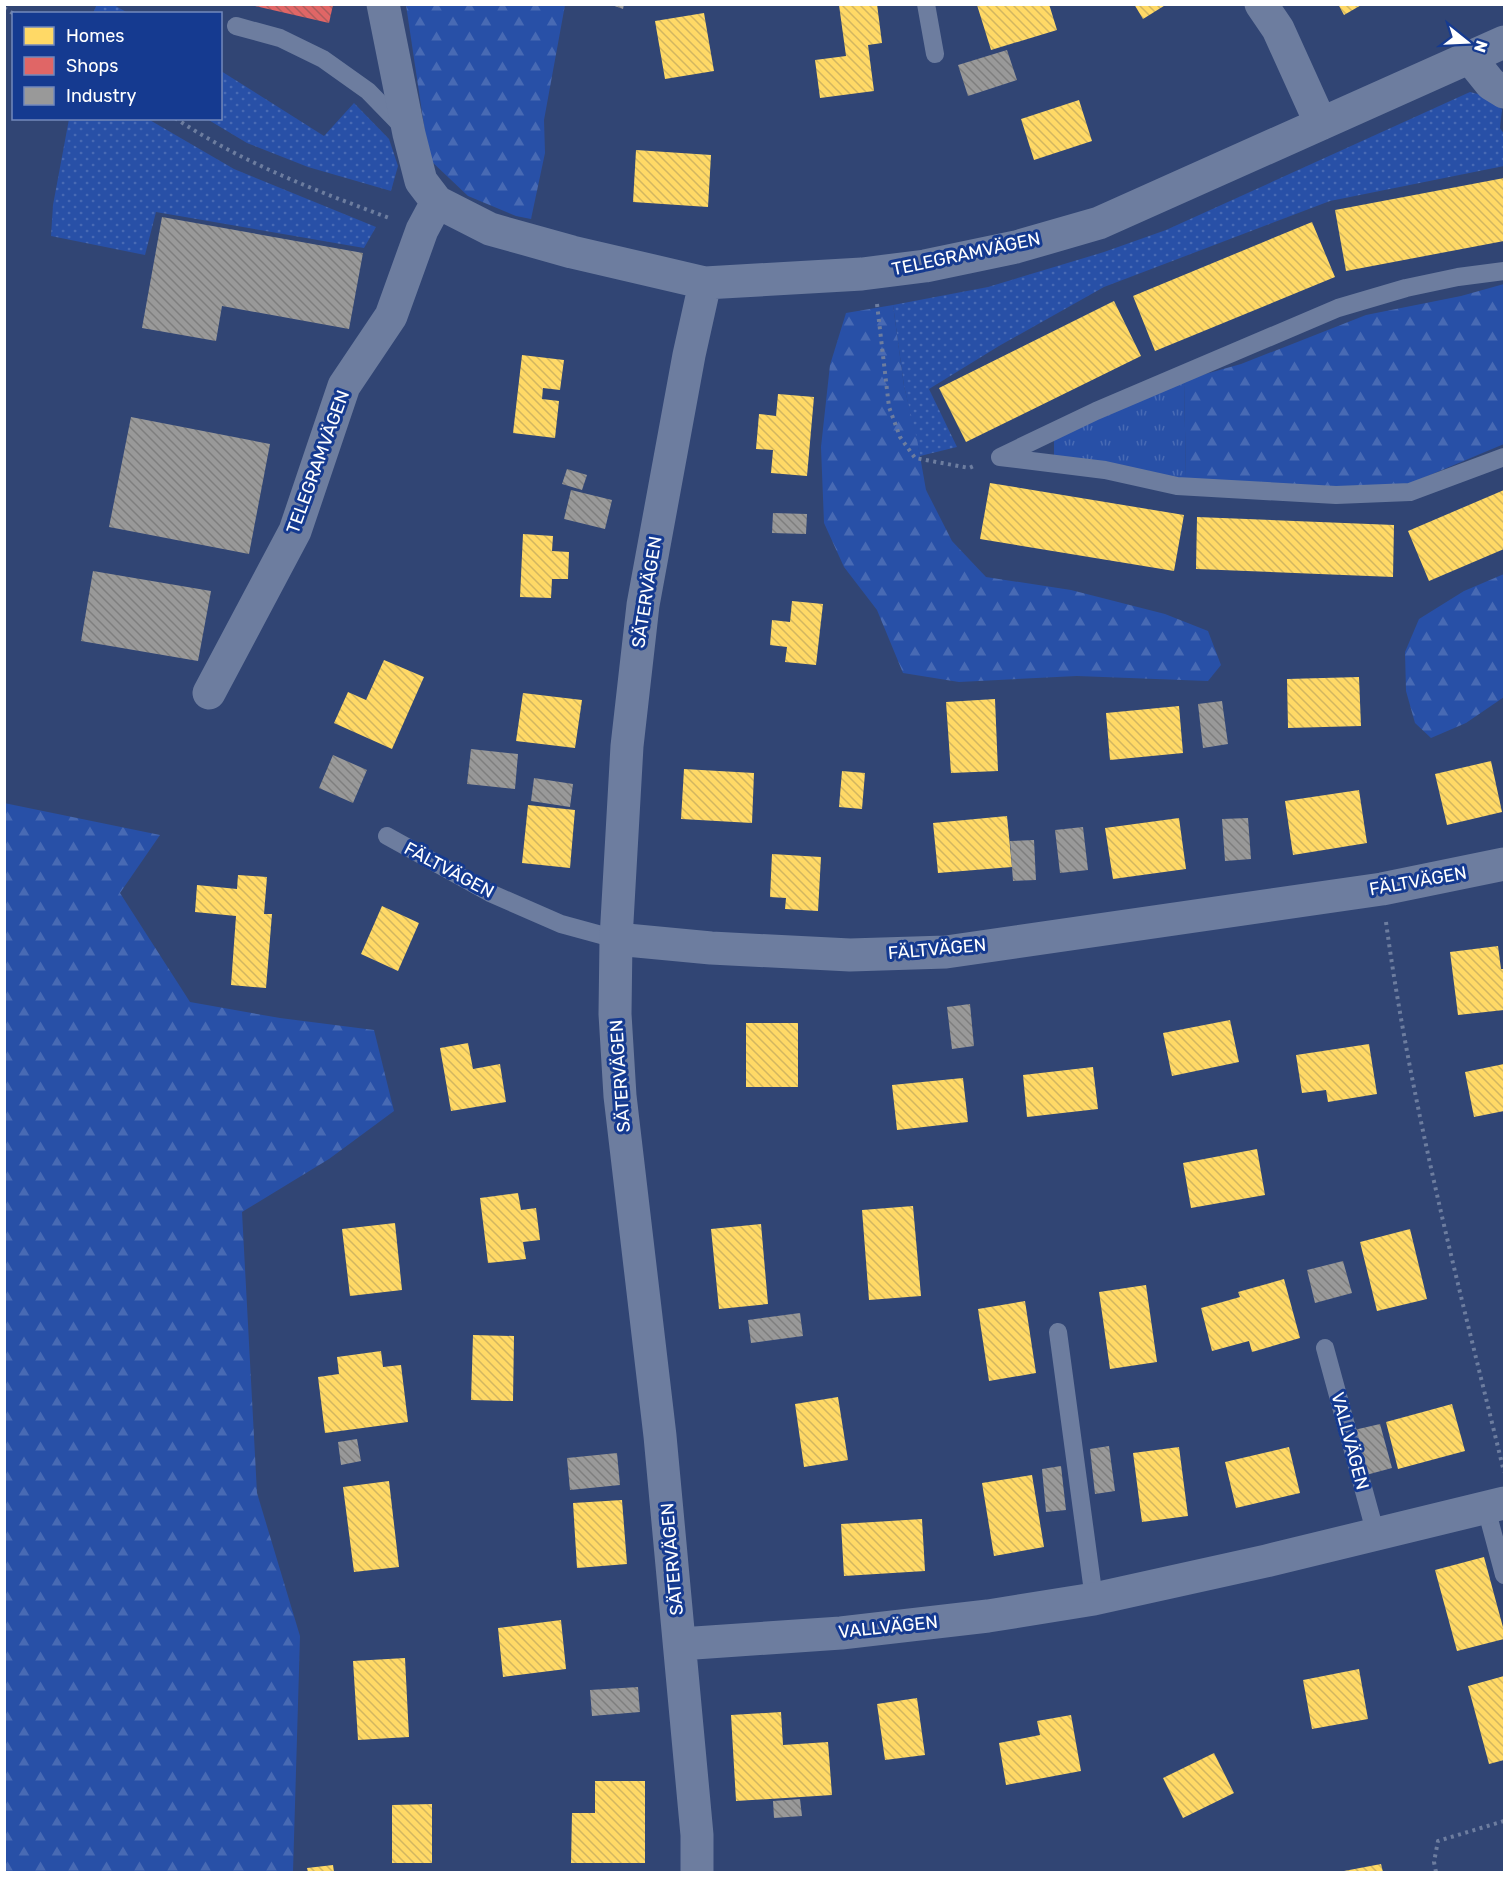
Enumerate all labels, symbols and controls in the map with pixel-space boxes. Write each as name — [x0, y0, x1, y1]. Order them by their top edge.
legend — [12, 12, 222, 120]
north arrow — [1437, 12, 1497, 72]
text: Homes — [66, 25, 124, 47]
text: N — [1470, 38, 1492, 55]
text: Shops — [66, 55, 118, 77]
text: Industry — [66, 85, 136, 107]
street label: TELEGRAMVÄGEN — [890, 228, 1042, 280]
street label: TELEGRAMVÄGEN — [282, 387, 354, 537]
street label: SÄTERVÄGEN — [627, 535, 667, 649]
street label: FÄLTVÄGEN — [400, 837, 498, 903]
street label: FÄLTVÄGEN — [1368, 862, 1468, 900]
street label: FÄLTVÄGEN — [887, 934, 987, 964]
street label: SÄTERVÄGEN — [605, 1019, 635, 1133]
street label: VALLVÄGEN — [1326, 1390, 1374, 1492]
street label: SÄTERVÄGEN — [656, 1502, 688, 1616]
street label: VALLVÄGEN — [837, 1611, 939, 1643]

